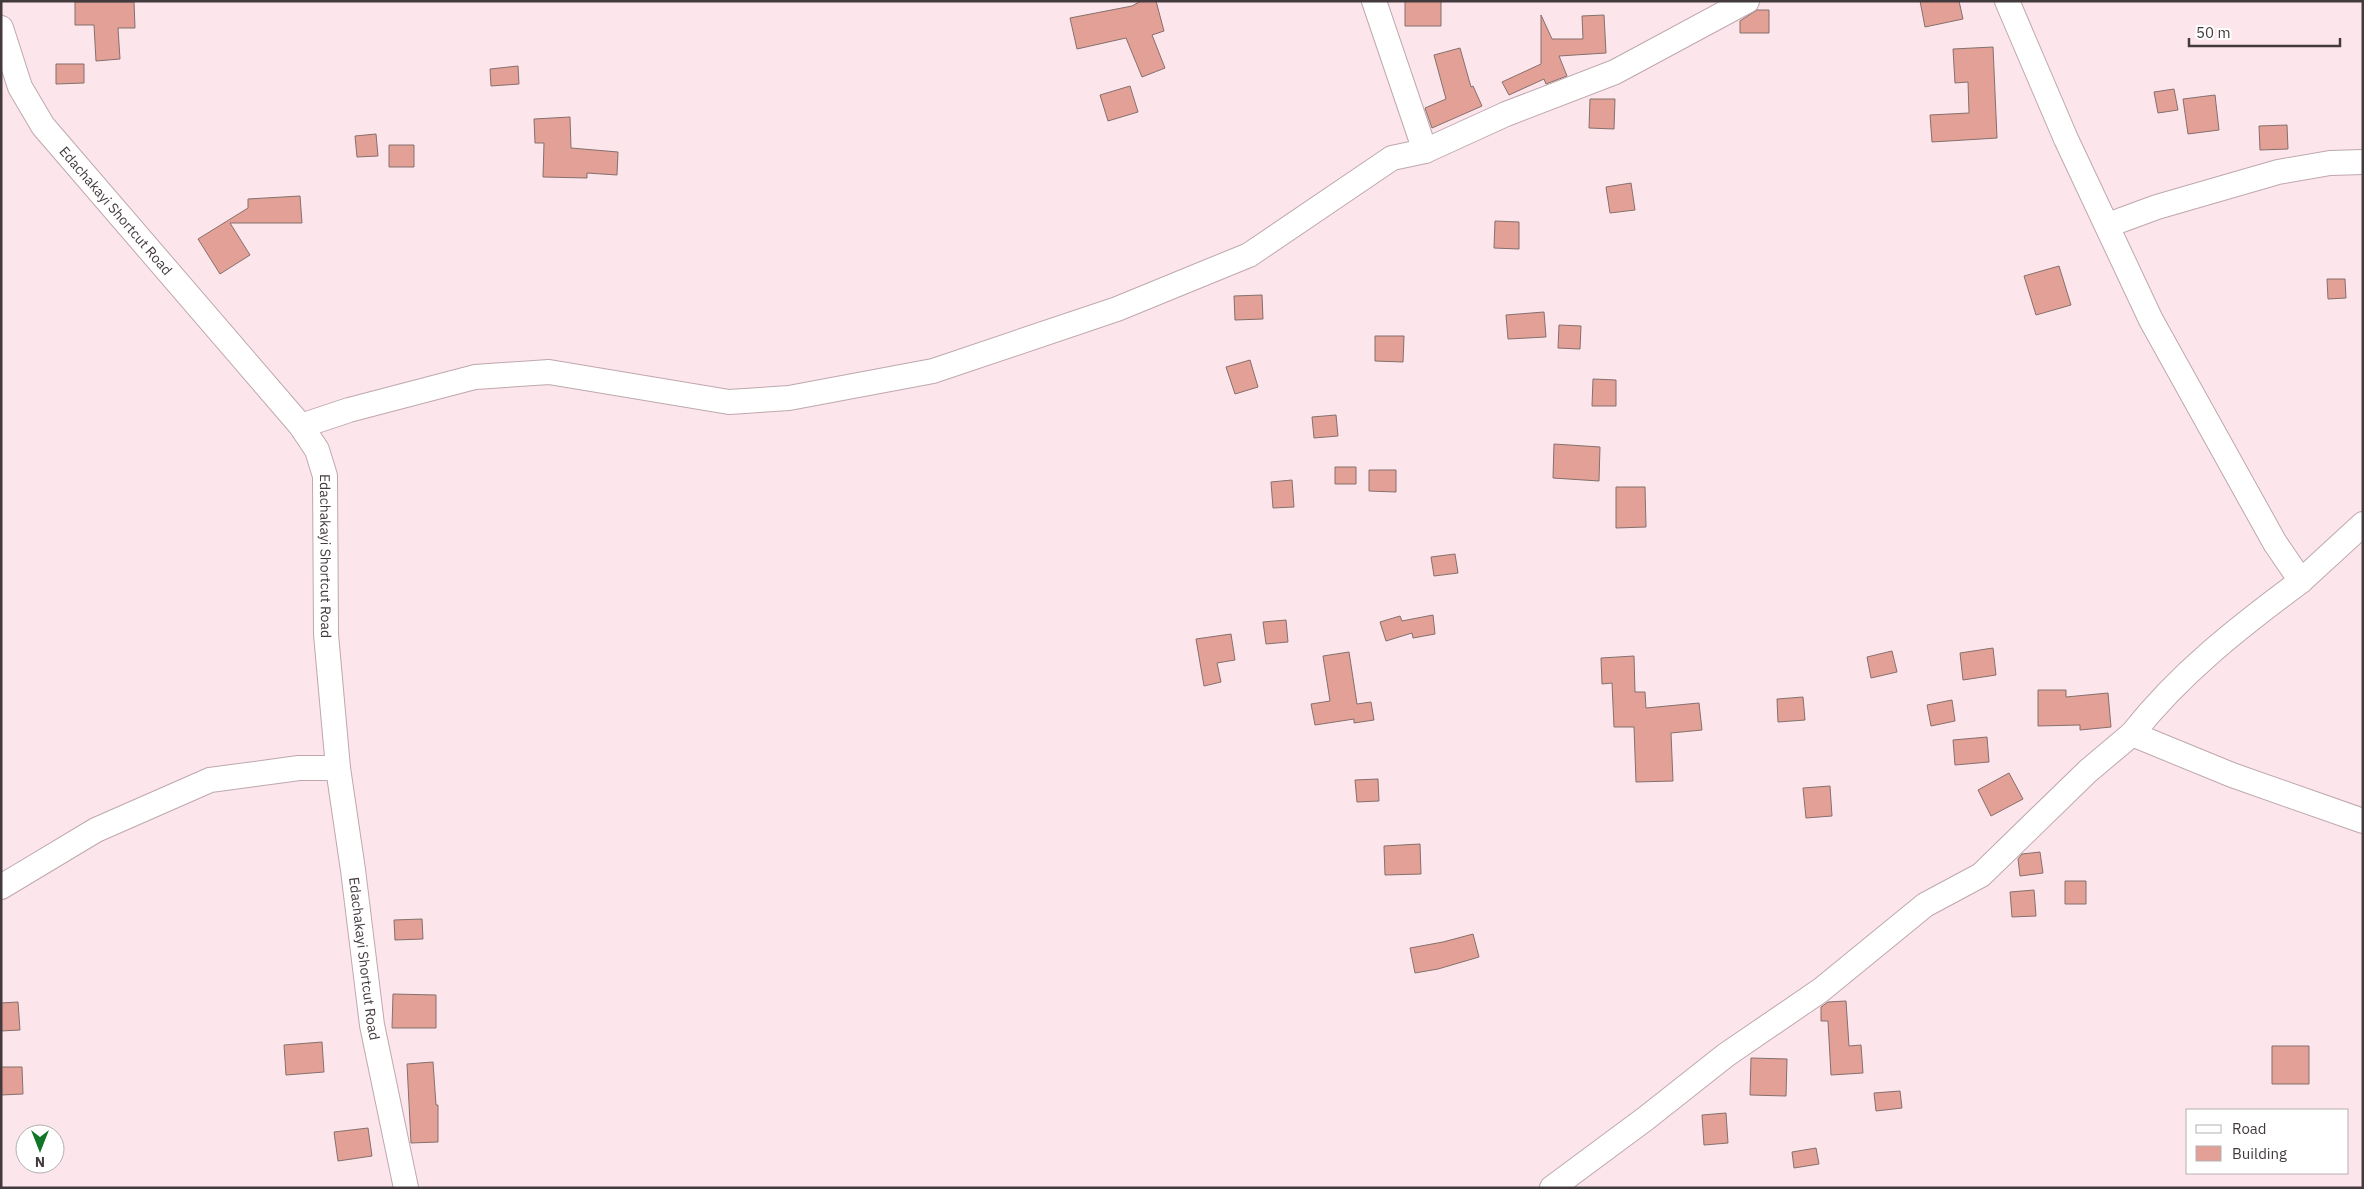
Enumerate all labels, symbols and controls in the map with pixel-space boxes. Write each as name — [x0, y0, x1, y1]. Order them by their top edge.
scale bar — [2189, 15, 2340, 47]
text: 50 m — [2196, 23, 2231, 42]
street label: Edachakayi Shortcut Road — [56, 143, 176, 279]
street label: Edachakayi Shortcut Road — [316, 474, 335, 638]
street label: Edachakayi Shortcut Road — [345, 876, 384, 1042]
legend — [2186, 1109, 2349, 1174]
text: Road — [2232, 1119, 2267, 1138]
north arrow — [15, 1124, 65, 1174]
text: Building — [2232, 1144, 2287, 1163]
text: N — [35, 1153, 45, 1171]

